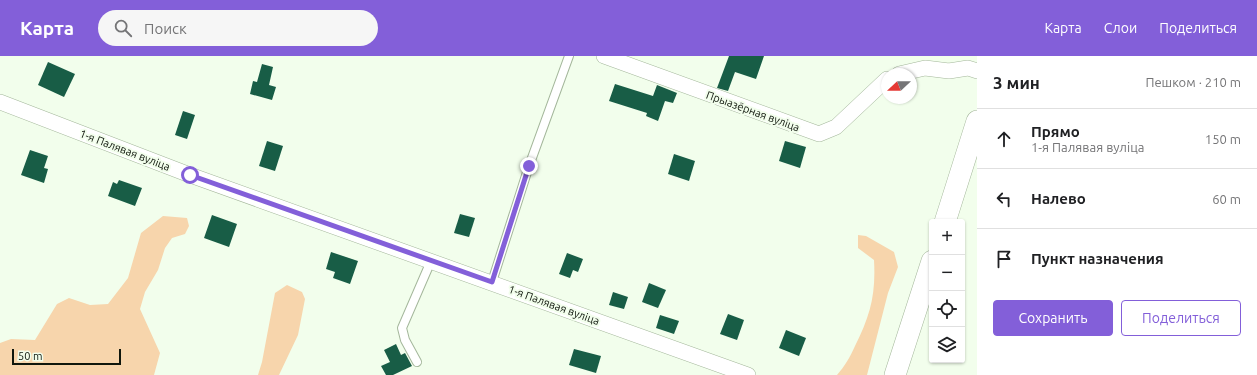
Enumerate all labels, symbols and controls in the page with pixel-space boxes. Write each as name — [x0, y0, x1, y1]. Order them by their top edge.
search box — [98, 10, 378, 46]
text: Карта — [20, 17, 74, 39]
icon: search — [112, 17, 134, 39]
text: Поиск — [144, 20, 187, 37]
text: Карта — [1044, 20, 1082, 36]
text: Слои — [1104, 20, 1137, 36]
text: Поделиться — [1159, 20, 1237, 36]
north arrow — [881, 68, 917, 104]
text: 3 мин — [993, 73, 1040, 92]
text: Пешком · 210 m — [1145, 75, 1241, 89]
street label: Прыазёрная вуліца — [705, 89, 801, 133]
text: Прямо — [1031, 123, 1080, 140]
street label: 1-я Палявая вуліца — [78, 127, 172, 173]
icon: ahead — [993, 128, 1015, 150]
text: 150 m — [1205, 132, 1241, 146]
text: 1-я Палявая вуліца — [1031, 140, 1144, 154]
route end — [520, 157, 538, 175]
route start — [181, 166, 199, 184]
icon: left — [993, 188, 1015, 210]
text: Налево — [1031, 190, 1086, 207]
text: 60 m — [1212, 192, 1241, 206]
map controls — [929, 219, 965, 363]
button: + — [929, 219, 965, 255]
icon: arrive — [993, 248, 1015, 270]
text: Пункт назначения — [1031, 250, 1164, 267]
button: − — [929, 255, 965, 291]
street label: 1-я Палявая вуліца — [507, 283, 601, 327]
button: locate — [929, 291, 965, 327]
button: Сохранить — [993, 300, 1113, 336]
button: Поделиться — [1121, 300, 1241, 336]
button: layers — [929, 327, 965, 363]
scale bar — [12, 347, 121, 366]
text: 50 m — [18, 350, 42, 362]

